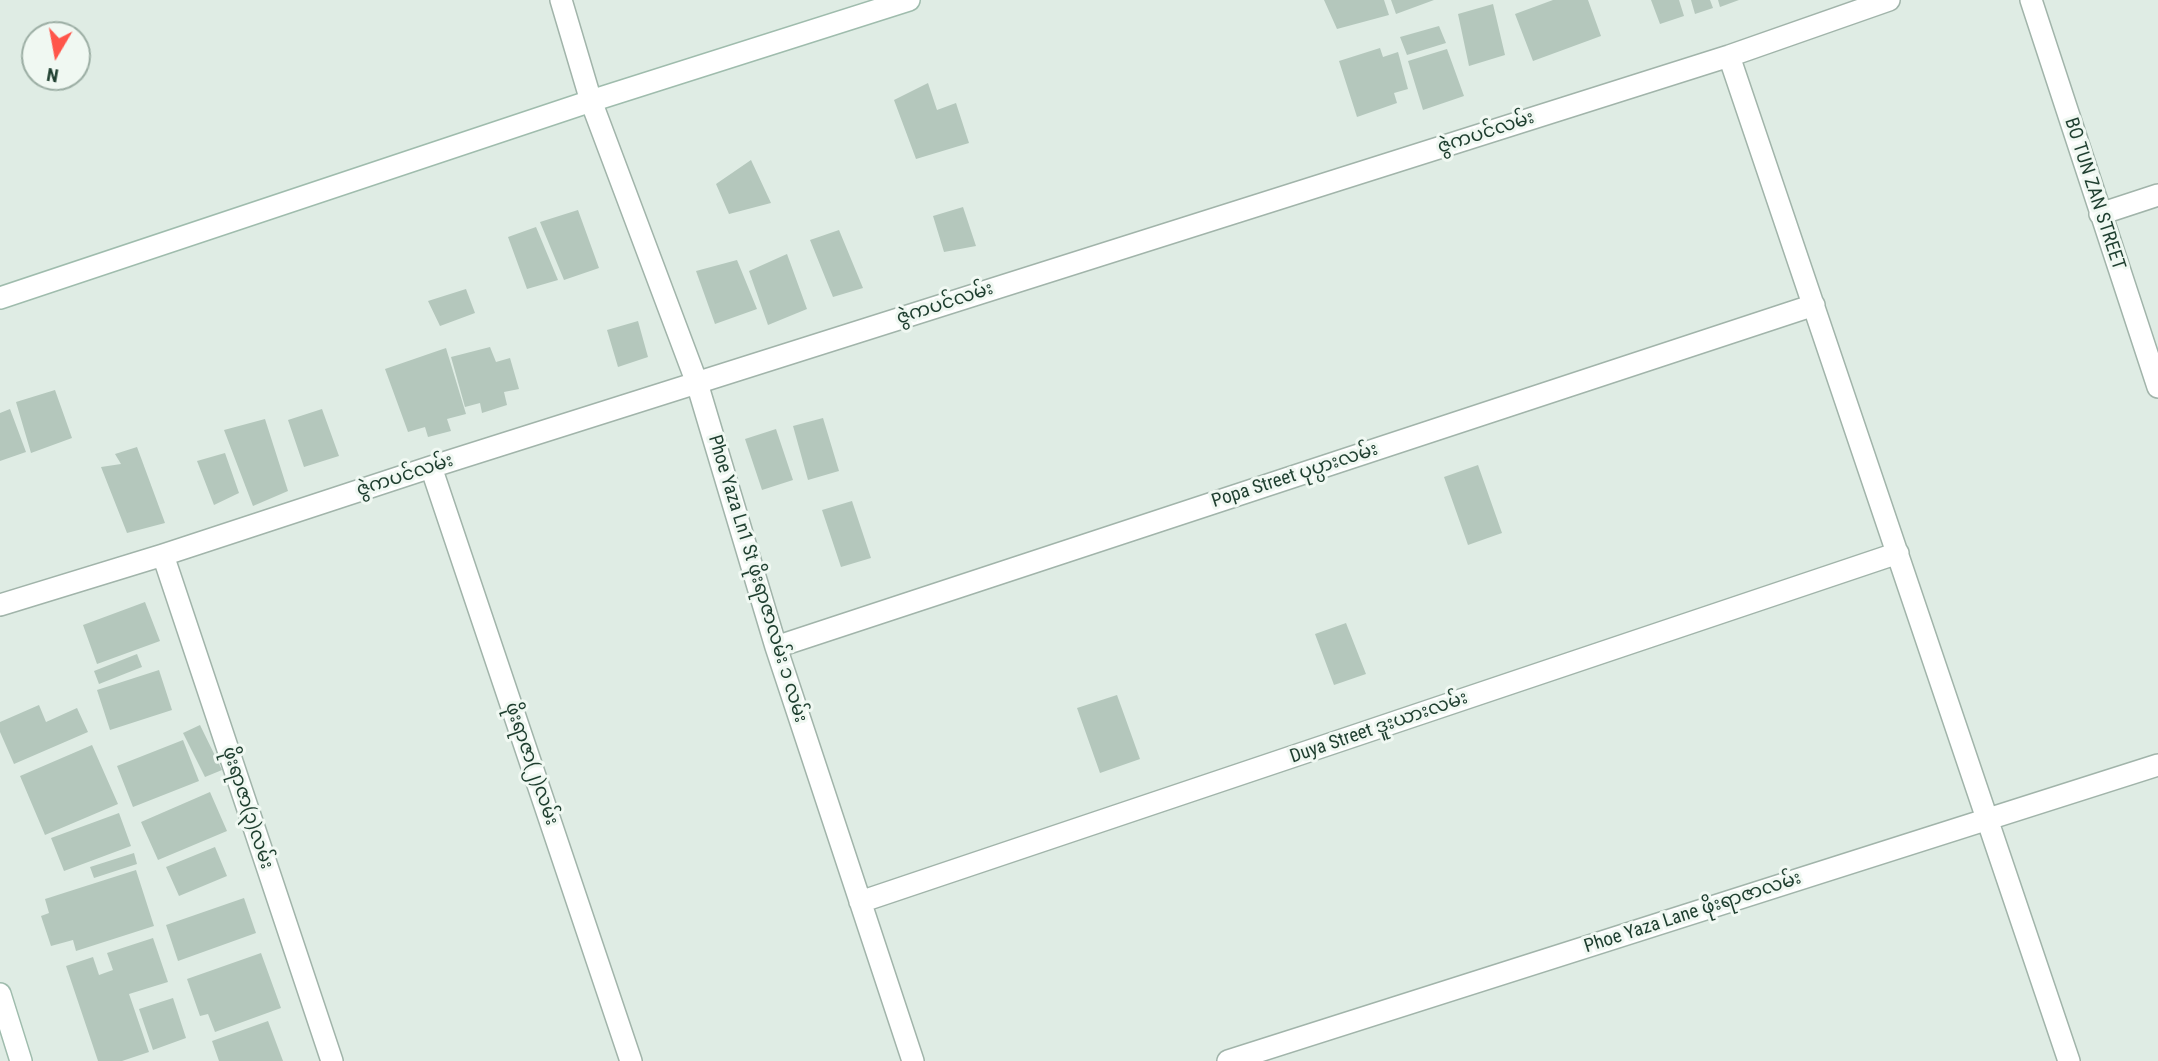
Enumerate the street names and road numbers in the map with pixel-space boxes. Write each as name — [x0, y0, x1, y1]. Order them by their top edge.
street label: ဇွဲကပင်လမ်း — [1435, 107, 1537, 159]
street label: BO TUN ZAN STREET — [2059, 115, 2129, 273]
street label: ဇွဲကပင်လမ်း — [894, 278, 996, 330]
street label: Phoe Yaza Ln1 St ဖိုးရာဇာလမ်း ၁ လမ်း — [702, 432, 812, 726]
street label: Popa Street ပုပ္ပားလမ်း — [1209, 438, 1381, 514]
street label: ဇွဲကပင်လမ်း — [354, 450, 456, 502]
street label: Duya Street ဒူးယားလမ်း — [1287, 687, 1471, 769]
street label: ဖိုးရာဇာ(၂)လမ်း — [499, 700, 563, 828]
street label: ဖိုးရာဇာ(၃)လမ်း — [216, 744, 278, 872]
street label: Phoe Yaza Lane ဖိုးရာဇာလမ်း — [1582, 867, 1804, 959]

